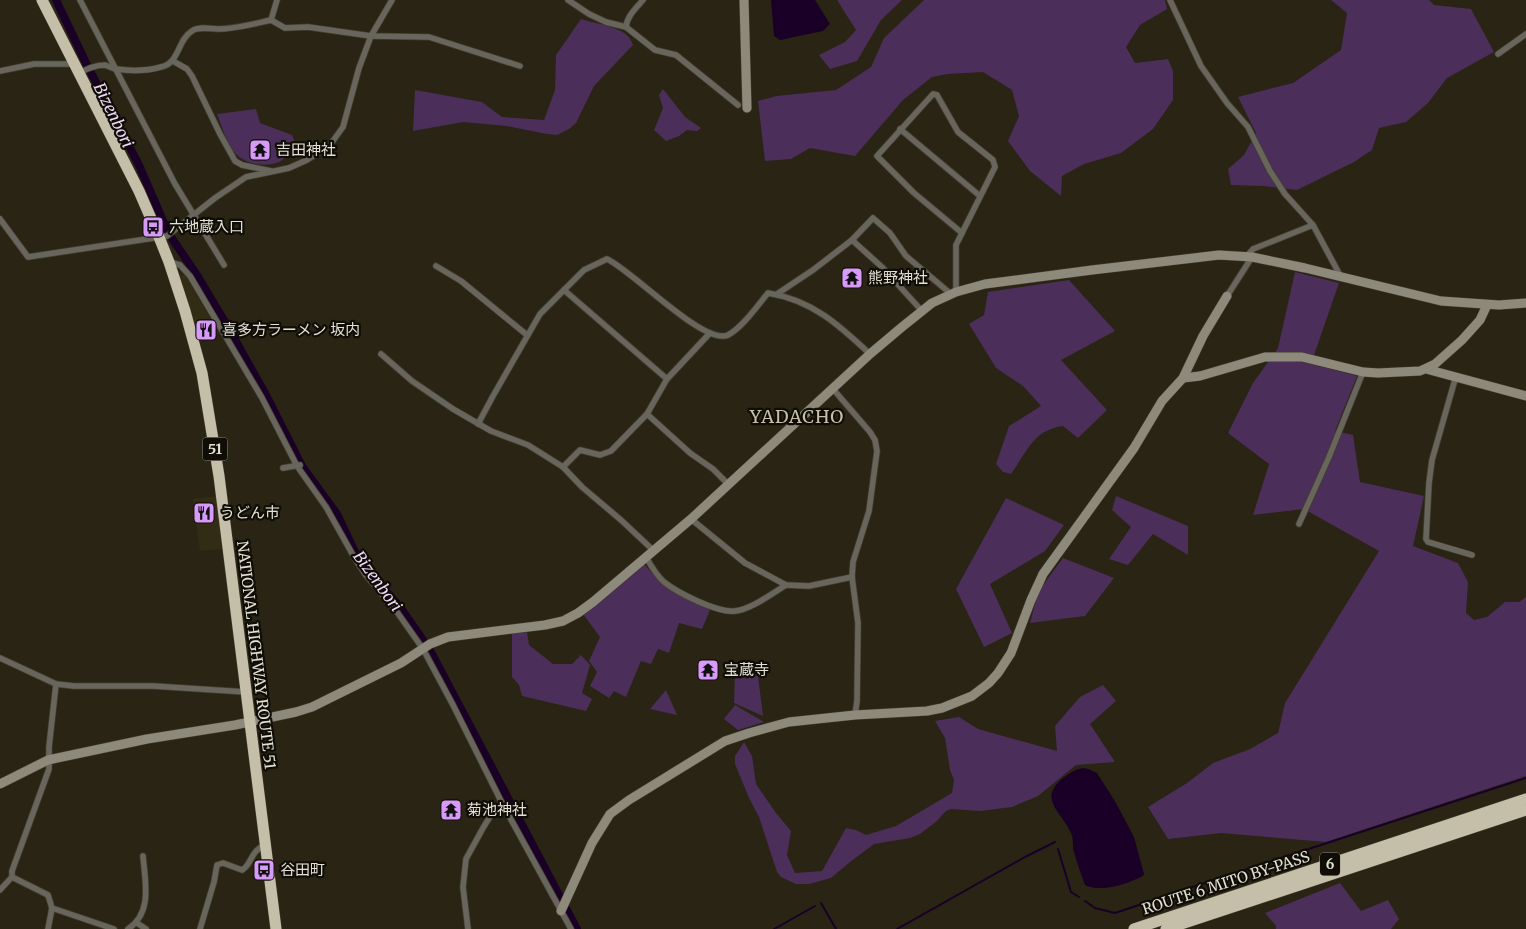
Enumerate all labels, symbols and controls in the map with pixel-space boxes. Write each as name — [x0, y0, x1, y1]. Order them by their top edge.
water label: Bizenbori — [90, 79, 138, 151]
temple icon: 吉田神社 — [248, 138, 272, 162]
place label: 吉田神社 — [276, 140, 336, 159]
bus stop icon: 六地蔵入口 — [141, 215, 165, 239]
place label: 六地蔵入口 — [169, 217, 244, 236]
temple icon: 熊野神社 — [840, 266, 864, 290]
place label: 熊野神社 — [868, 268, 928, 287]
restaurant icon: 喜多方ラーメン 坂内 — [194, 318, 218, 342]
place label: 喜多方ラーメン 坂内 — [222, 320, 360, 339]
district label: YADACHO — [749, 405, 844, 428]
road number: 51 — [202, 438, 228, 460]
restaurant icon: うどん市 — [192, 501, 216, 525]
place label: うどん市 — [220, 503, 280, 522]
street label: NATIONAL HIGHWAY ROUTE 51 — [233, 540, 280, 770]
water label: Bizenbori — [349, 547, 407, 615]
temple icon: 宝蔵寺 — [696, 658, 720, 682]
place label: 宝蔵寺 — [724, 660, 769, 679]
temple icon: 菊池神社 — [439, 798, 463, 822]
place label: 菊池神社 — [467, 800, 527, 819]
street label: ROUTE 6 MITO BY-PASS — [1140, 846, 1312, 919]
road number: 6 — [1320, 852, 1340, 876]
bus stop icon: 谷田町 — [252, 858, 276, 882]
place label: 谷田町 — [280, 860, 325, 879]

